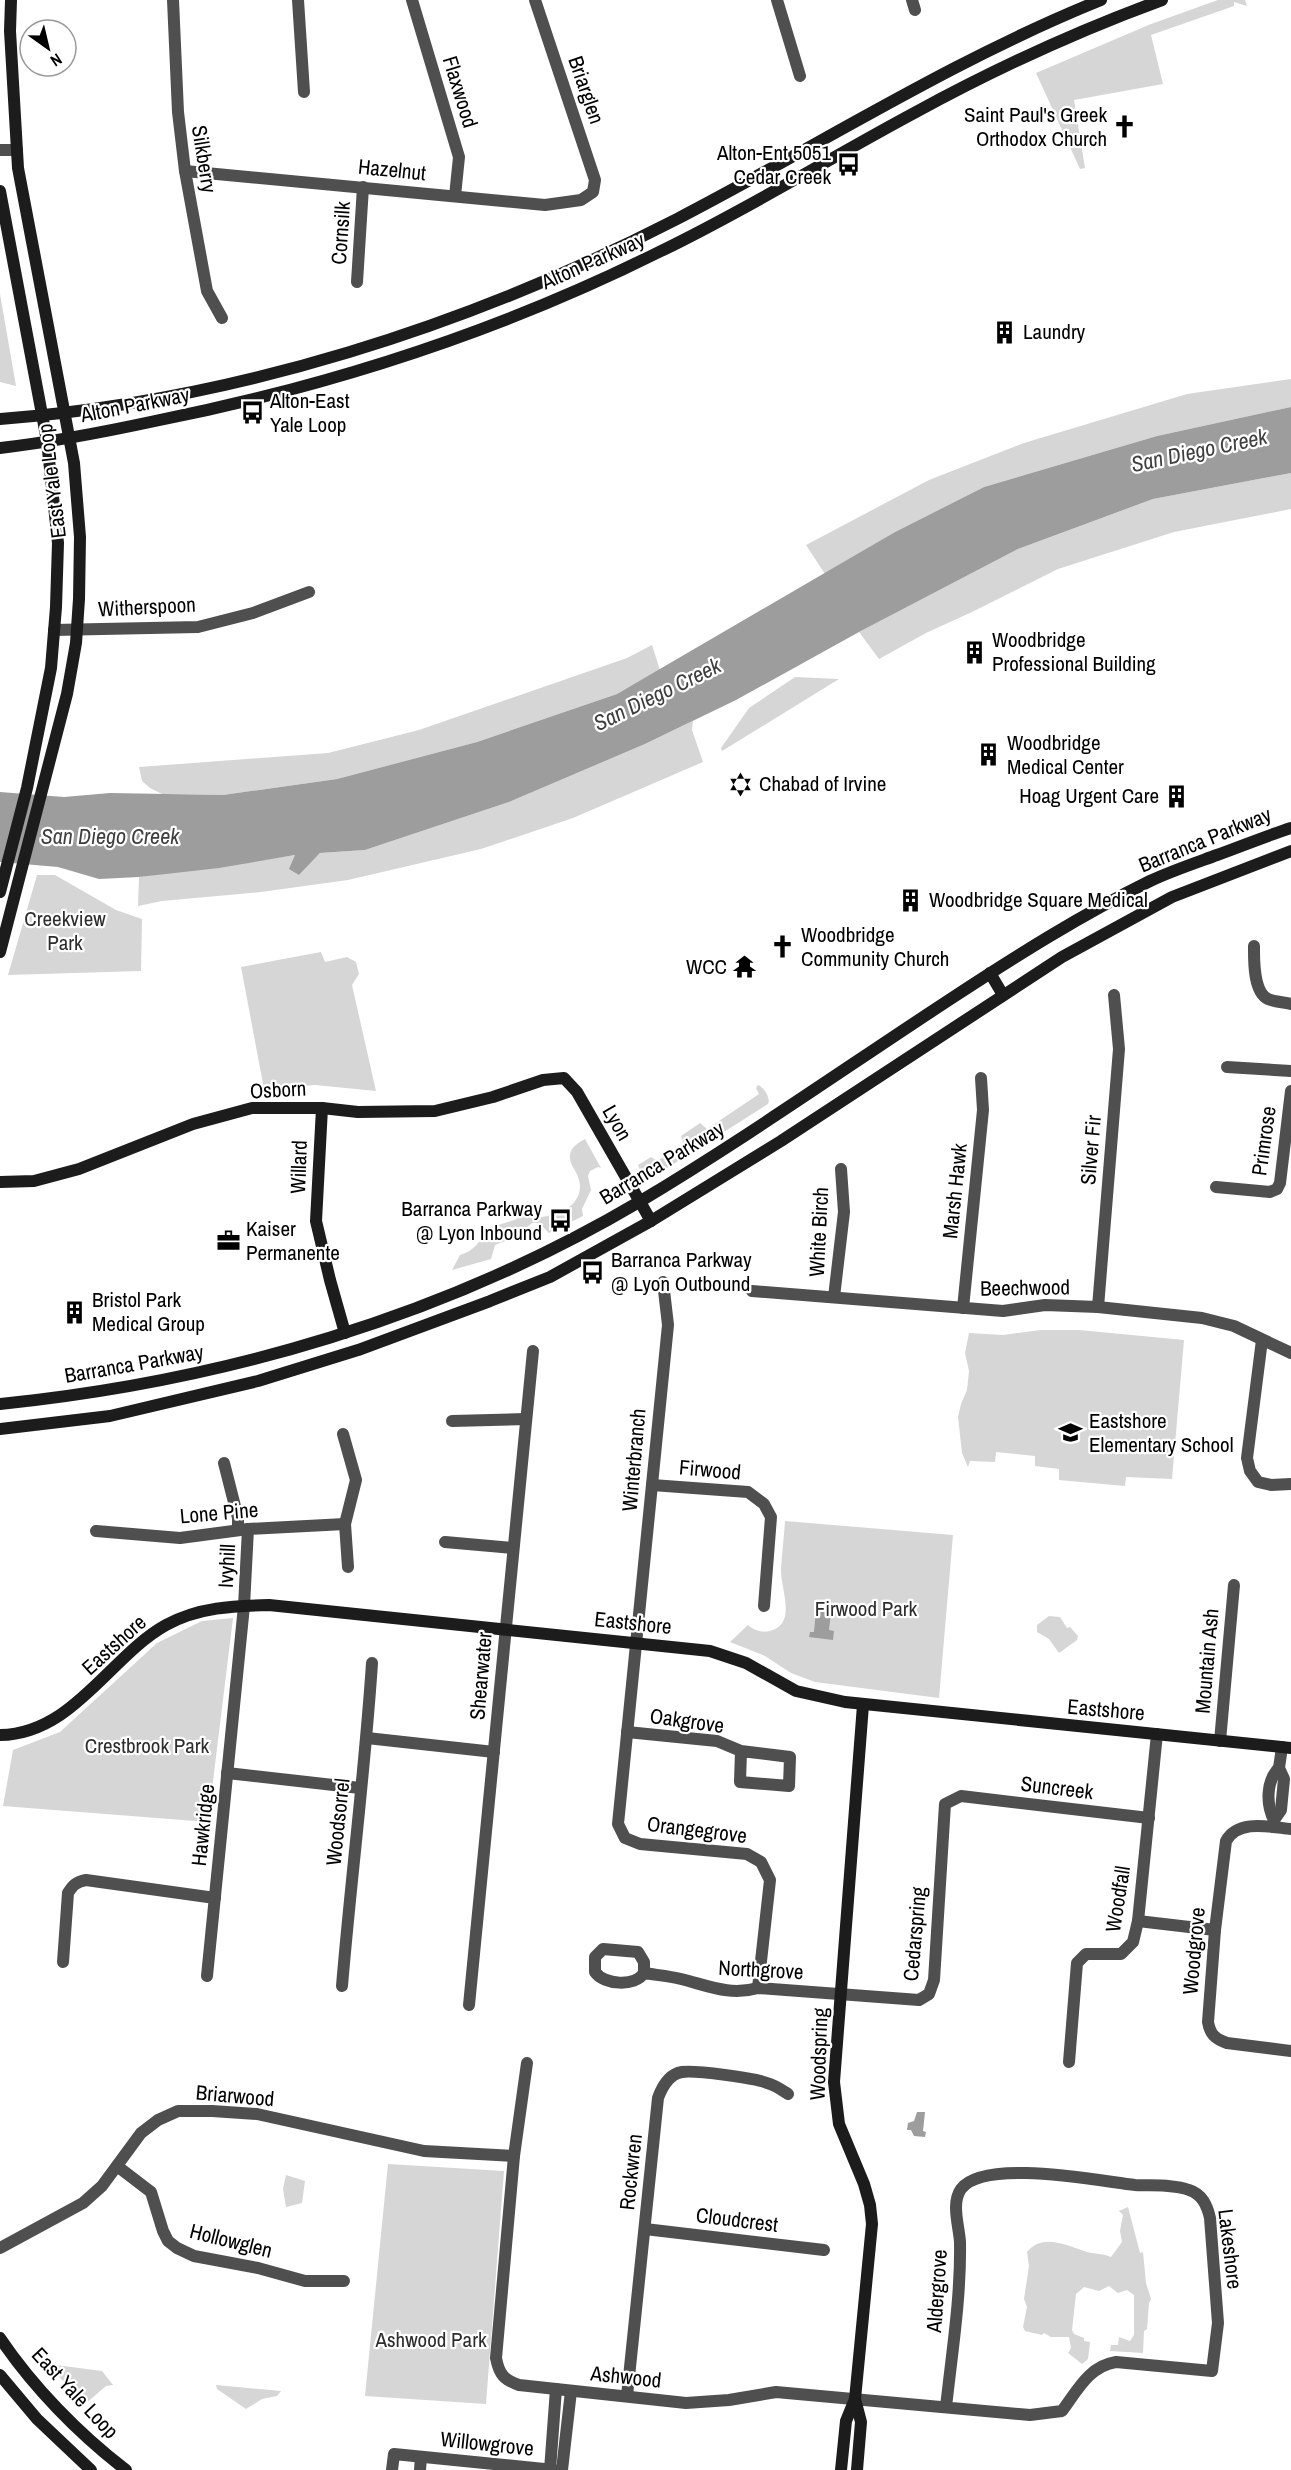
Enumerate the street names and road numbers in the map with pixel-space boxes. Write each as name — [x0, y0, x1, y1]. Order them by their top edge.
street label: Flaxwood — [436, 52, 485, 131]
street label: Briarglen — [561, 52, 612, 128]
street label: Silkberry — [185, 123, 224, 195]
street label: Hazelnut — [357, 152, 428, 187]
street label: Cornsilk — [324, 200, 357, 265]
street label: Alton Parkway — [536, 225, 649, 297]
street label: Alton Parkway — [77, 380, 192, 429]
street label: East Yale Loop — [30, 422, 73, 540]
street label: Witherspoon — [97, 589, 196, 624]
street label: Barranca Parkway — [1134, 800, 1276, 879]
street label: Osborn — [249, 1074, 307, 1105]
street label: Lyon — [596, 1100, 639, 1146]
street label: Primrose — [1244, 1104, 1283, 1178]
street label: Barranca Parkway — [594, 1114, 730, 1211]
street label: Silver Fir — [1073, 1114, 1108, 1186]
street label: Willard — [283, 1140, 314, 1194]
street label: Marsh Hawk — [935, 1141, 974, 1240]
street label: White Birch — [802, 1186, 835, 1278]
street label: Beechwood — [980, 1272, 1070, 1303]
street label: Barranca Parkway — [62, 1337, 206, 1390]
street label: Winterbranch — [615, 1407, 652, 1513]
street label: Firwood — [678, 1452, 742, 1487]
street label: Lone Pine — [179, 1495, 259, 1530]
street label: Ivyhill — [211, 1543, 242, 1589]
street label: Eastshore — [593, 1604, 673, 1641]
street label: Mountain Ash — [1187, 1607, 1226, 1715]
street label: Eastshore — [75, 1608, 152, 1681]
street label: Shearwater — [462, 1631, 499, 1721]
street label: Eastshore — [1066, 1692, 1146, 1727]
street label: Oakgrove — [648, 1701, 726, 1740]
street label: Suncreek — [1019, 1769, 1095, 1806]
street label: Woodsorrel — [318, 1777, 357, 1867]
street label: Hawkridge — [184, 1783, 221, 1867]
street label: Orangegrove — [645, 1809, 749, 1850]
street label: Woodfall — [1098, 1864, 1137, 1934]
street label: Cedarspring — [896, 1885, 933, 1982]
street label: Woodgrove — [1175, 1906, 1212, 1996]
street label: Northgrove — [718, 1953, 804, 1986]
street label: Woodspring — [802, 2007, 835, 2101]
street label: Briarwood — [195, 2078, 275, 2113]
street label: Rockwren — [612, 2132, 649, 2212]
street label: Cloudcrest — [694, 2200, 780, 2239]
street label: Lakeshore — [1211, 2207, 1250, 2291]
street label: Hollowglen — [187, 2216, 275, 2265]
street label: Aldergrove — [919, 2248, 954, 2335]
street label: East Yale Loop — [25, 2341, 125, 2445]
street label: Ashwood — [588, 2358, 663, 2395]
street label: Willowgrove — [439, 2424, 535, 2463]

